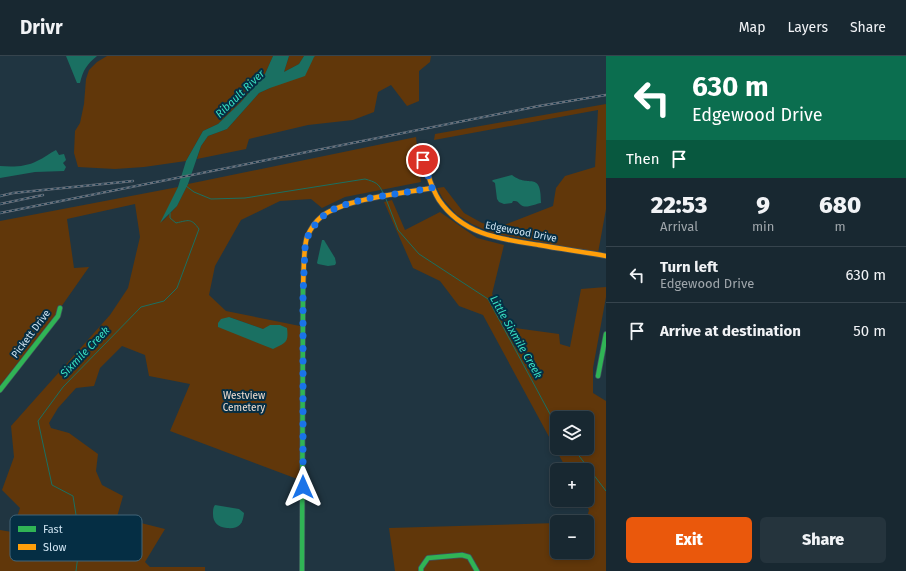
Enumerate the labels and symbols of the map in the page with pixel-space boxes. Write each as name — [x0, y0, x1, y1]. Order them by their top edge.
water label: Ribault River — [213, 67, 268, 121]
pin — [406, 143, 440, 177]
street label: Edgewood Drive — [484, 219, 558, 245]
water label: Little Sixmile Creek — [487, 293, 545, 381]
street label: Pickett Drive — [9, 308, 53, 360]
water label: Sixmile Creek — [57, 324, 112, 381]
park label: Westview Cemetery — [223, 390, 265, 414]
position arrow — [282, 466, 324, 508]
legend — [10, 515, 142, 561]
text: Fast — [43, 523, 63, 536]
text: Slow — [43, 541, 67, 554]

